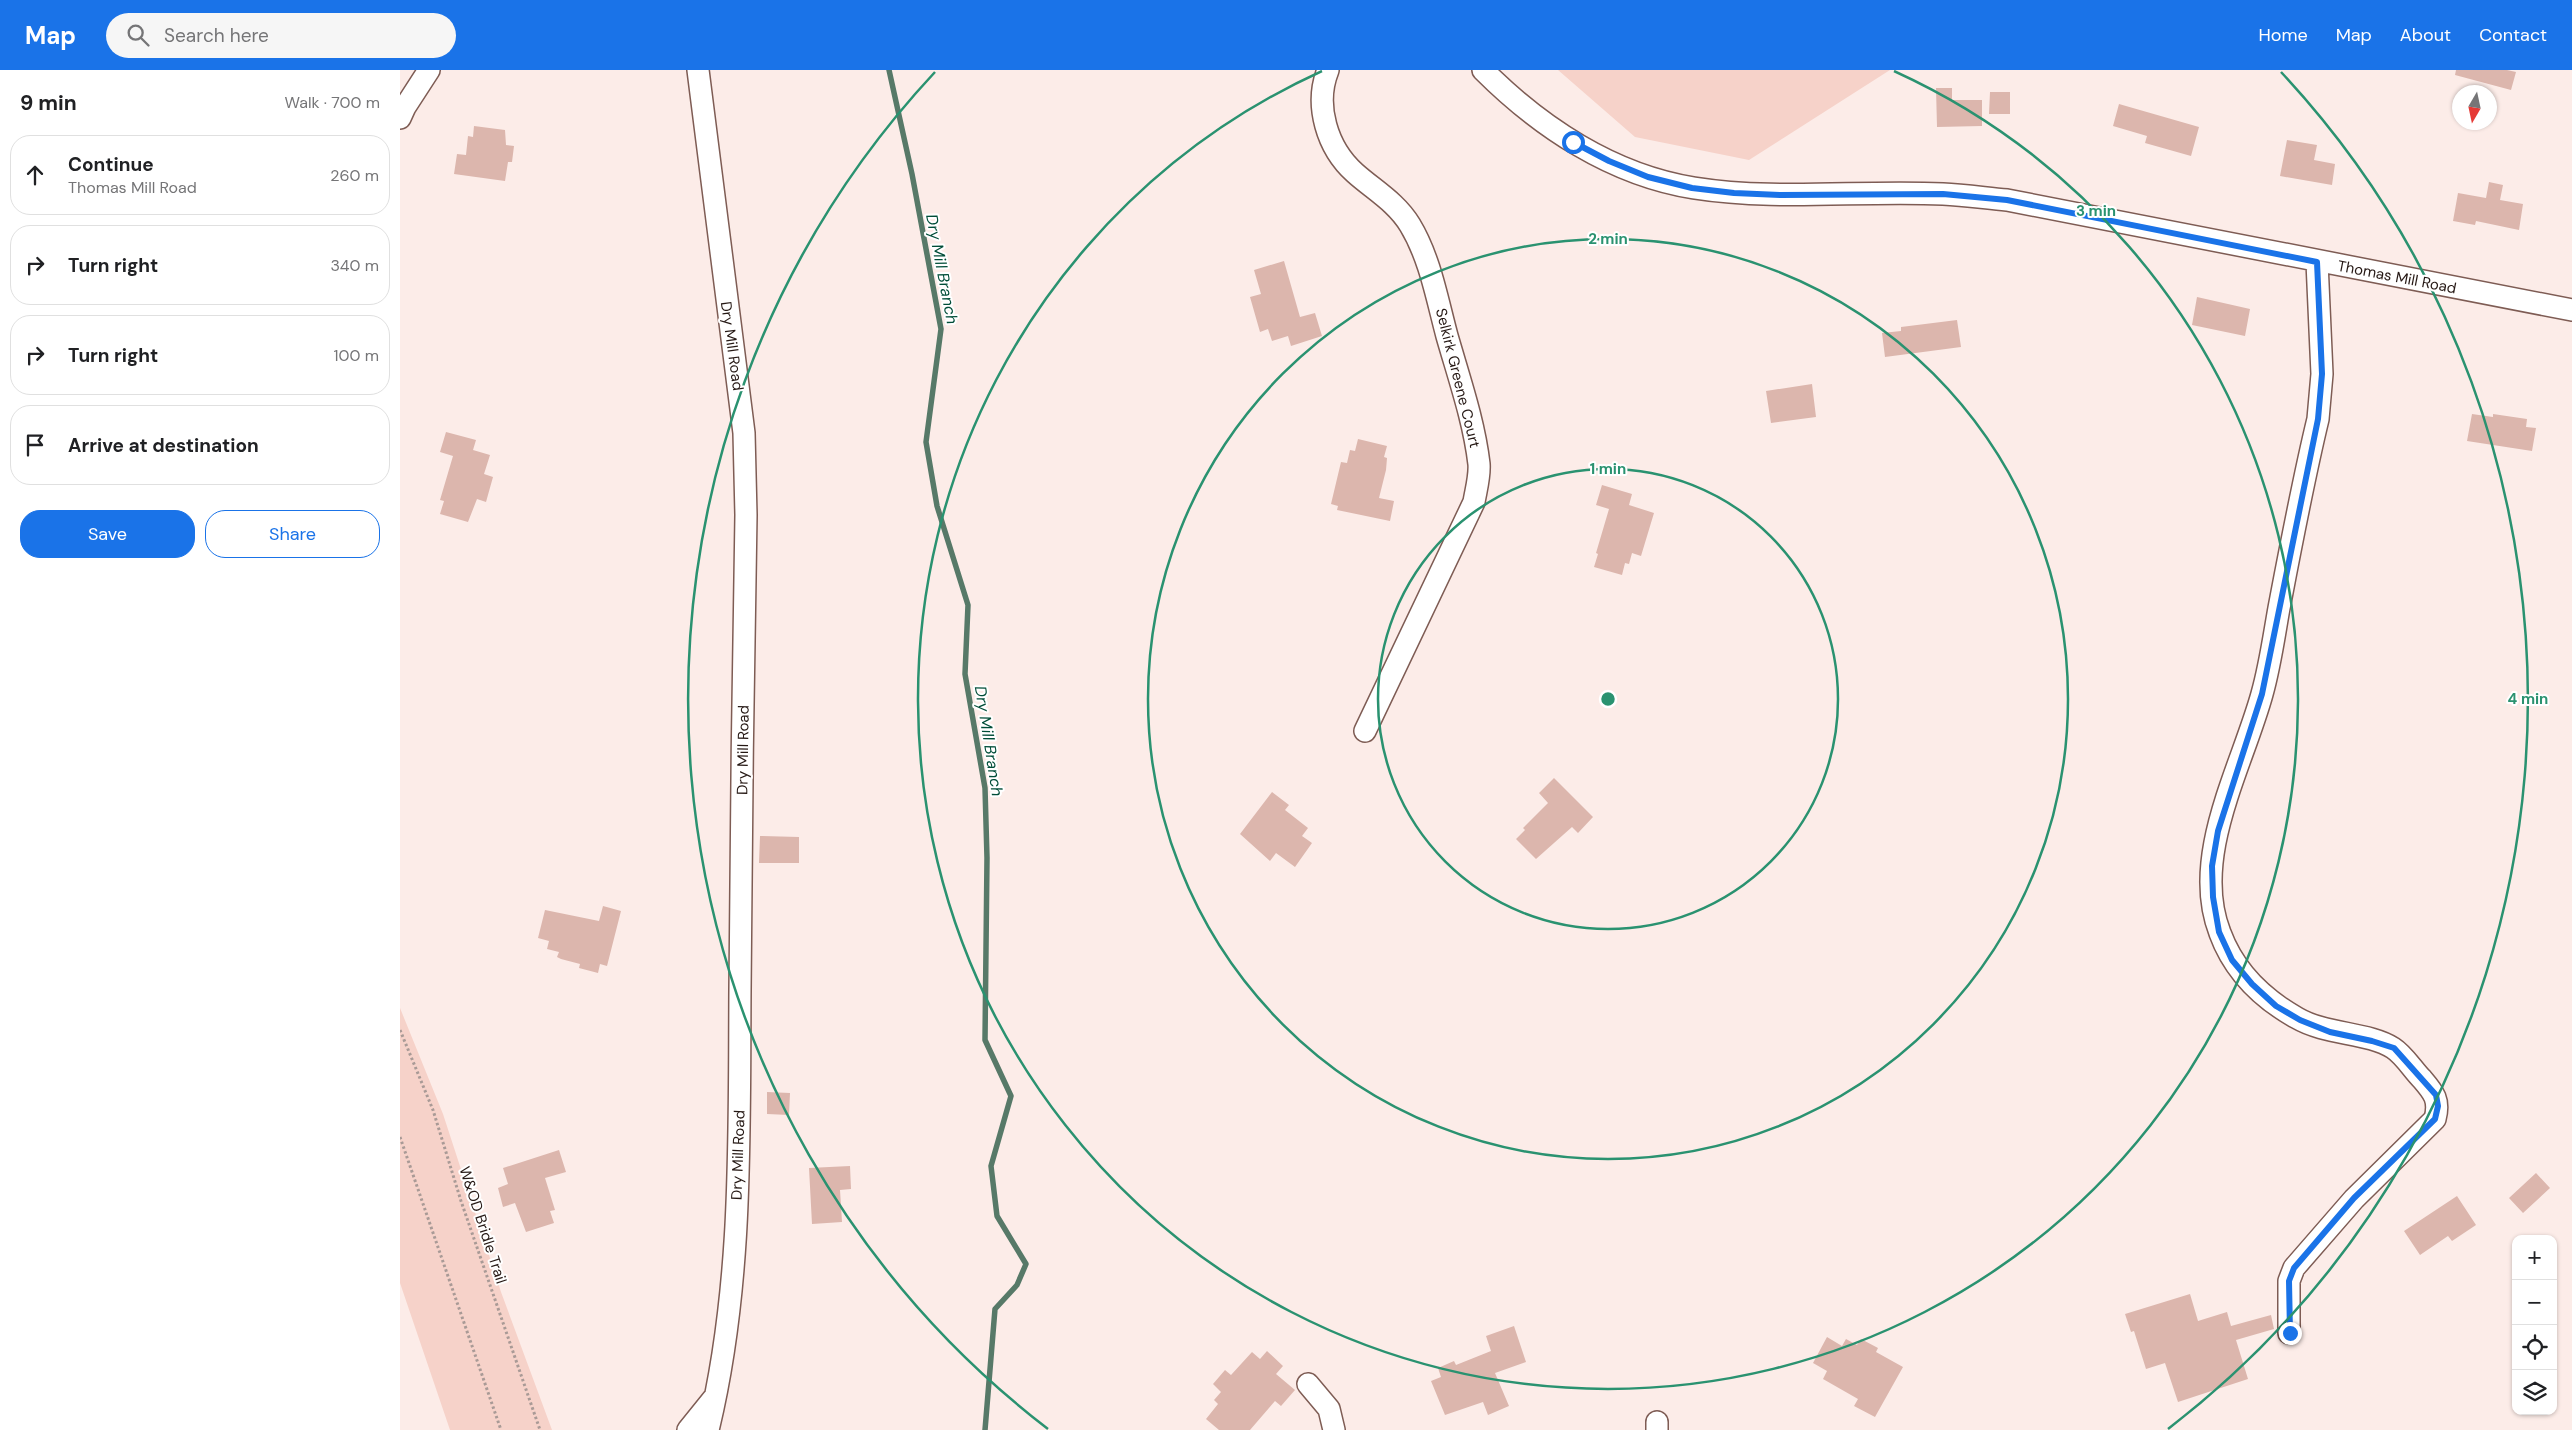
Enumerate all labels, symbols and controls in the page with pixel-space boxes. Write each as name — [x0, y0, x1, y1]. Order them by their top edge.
search box — [106, 13, 456, 58]
text: Map — [25, 20, 76, 51]
icon: search — [124, 21, 152, 49]
text: Search here — [164, 23, 269, 48]
text: Home — [2258, 23, 2308, 47]
text: Map — [2336, 23, 2372, 47]
text: About — [2400, 23, 2451, 47]
text: Contact — [2479, 23, 2547, 47]
north arrow — [2452, 85, 2497, 130]
text: 9 min — [20, 89, 77, 117]
text: Walk · 700 m — [285, 92, 380, 113]
route start — [1562, 131, 1585, 154]
text: Continue — [68, 152, 154, 177]
icon: ahead — [21, 161, 49, 189]
text: 260 m — [330, 165, 379, 186]
text: Thomas Mill Road — [68, 177, 197, 198]
text: 3 min — [2076, 201, 2116, 221]
water label: Dry Mill Branch — [921, 212, 963, 326]
text: 2 min — [1588, 229, 1628, 249]
icon: right — [21, 251, 49, 279]
text: Turn right — [68, 253, 158, 278]
text: 340 m — [330, 255, 379, 276]
street label: Thomas Mill Road — [2336, 256, 2458, 298]
street label: Dry Mill Road — [716, 300, 748, 392]
street label: Selkirk Greene Court — [1431, 306, 1485, 450]
icon: right — [21, 341, 49, 369]
text: Turn right — [68, 343, 158, 368]
text: 100 m — [334, 345, 379, 366]
icon: arrive — [21, 431, 49, 459]
text: Arrive at destination — [68, 433, 259, 458]
text: 1 min — [1590, 459, 1626, 479]
button: Save — [20, 510, 195, 558]
button: Share — [205, 510, 380, 558]
water label: Dry Mill Branch — [970, 684, 1008, 798]
text: 4 min — [2508, 689, 2548, 709]
centre of rings — [1599, 690, 1617, 708]
street label: Dry Mill Road — [732, 705, 754, 795]
street label: Dry Mill Road — [726, 1110, 750, 1200]
street label: W&OD Bridle Trail — [455, 1164, 511, 1286]
map controls — [2512, 1235, 2557, 1415]
button: + — [2512, 1235, 2557, 1280]
button: − — [2512, 1280, 2557, 1325]
route end — [2279, 1322, 2302, 1345]
button: locate — [2512, 1325, 2557, 1370]
button: layers — [2512, 1370, 2557, 1415]

